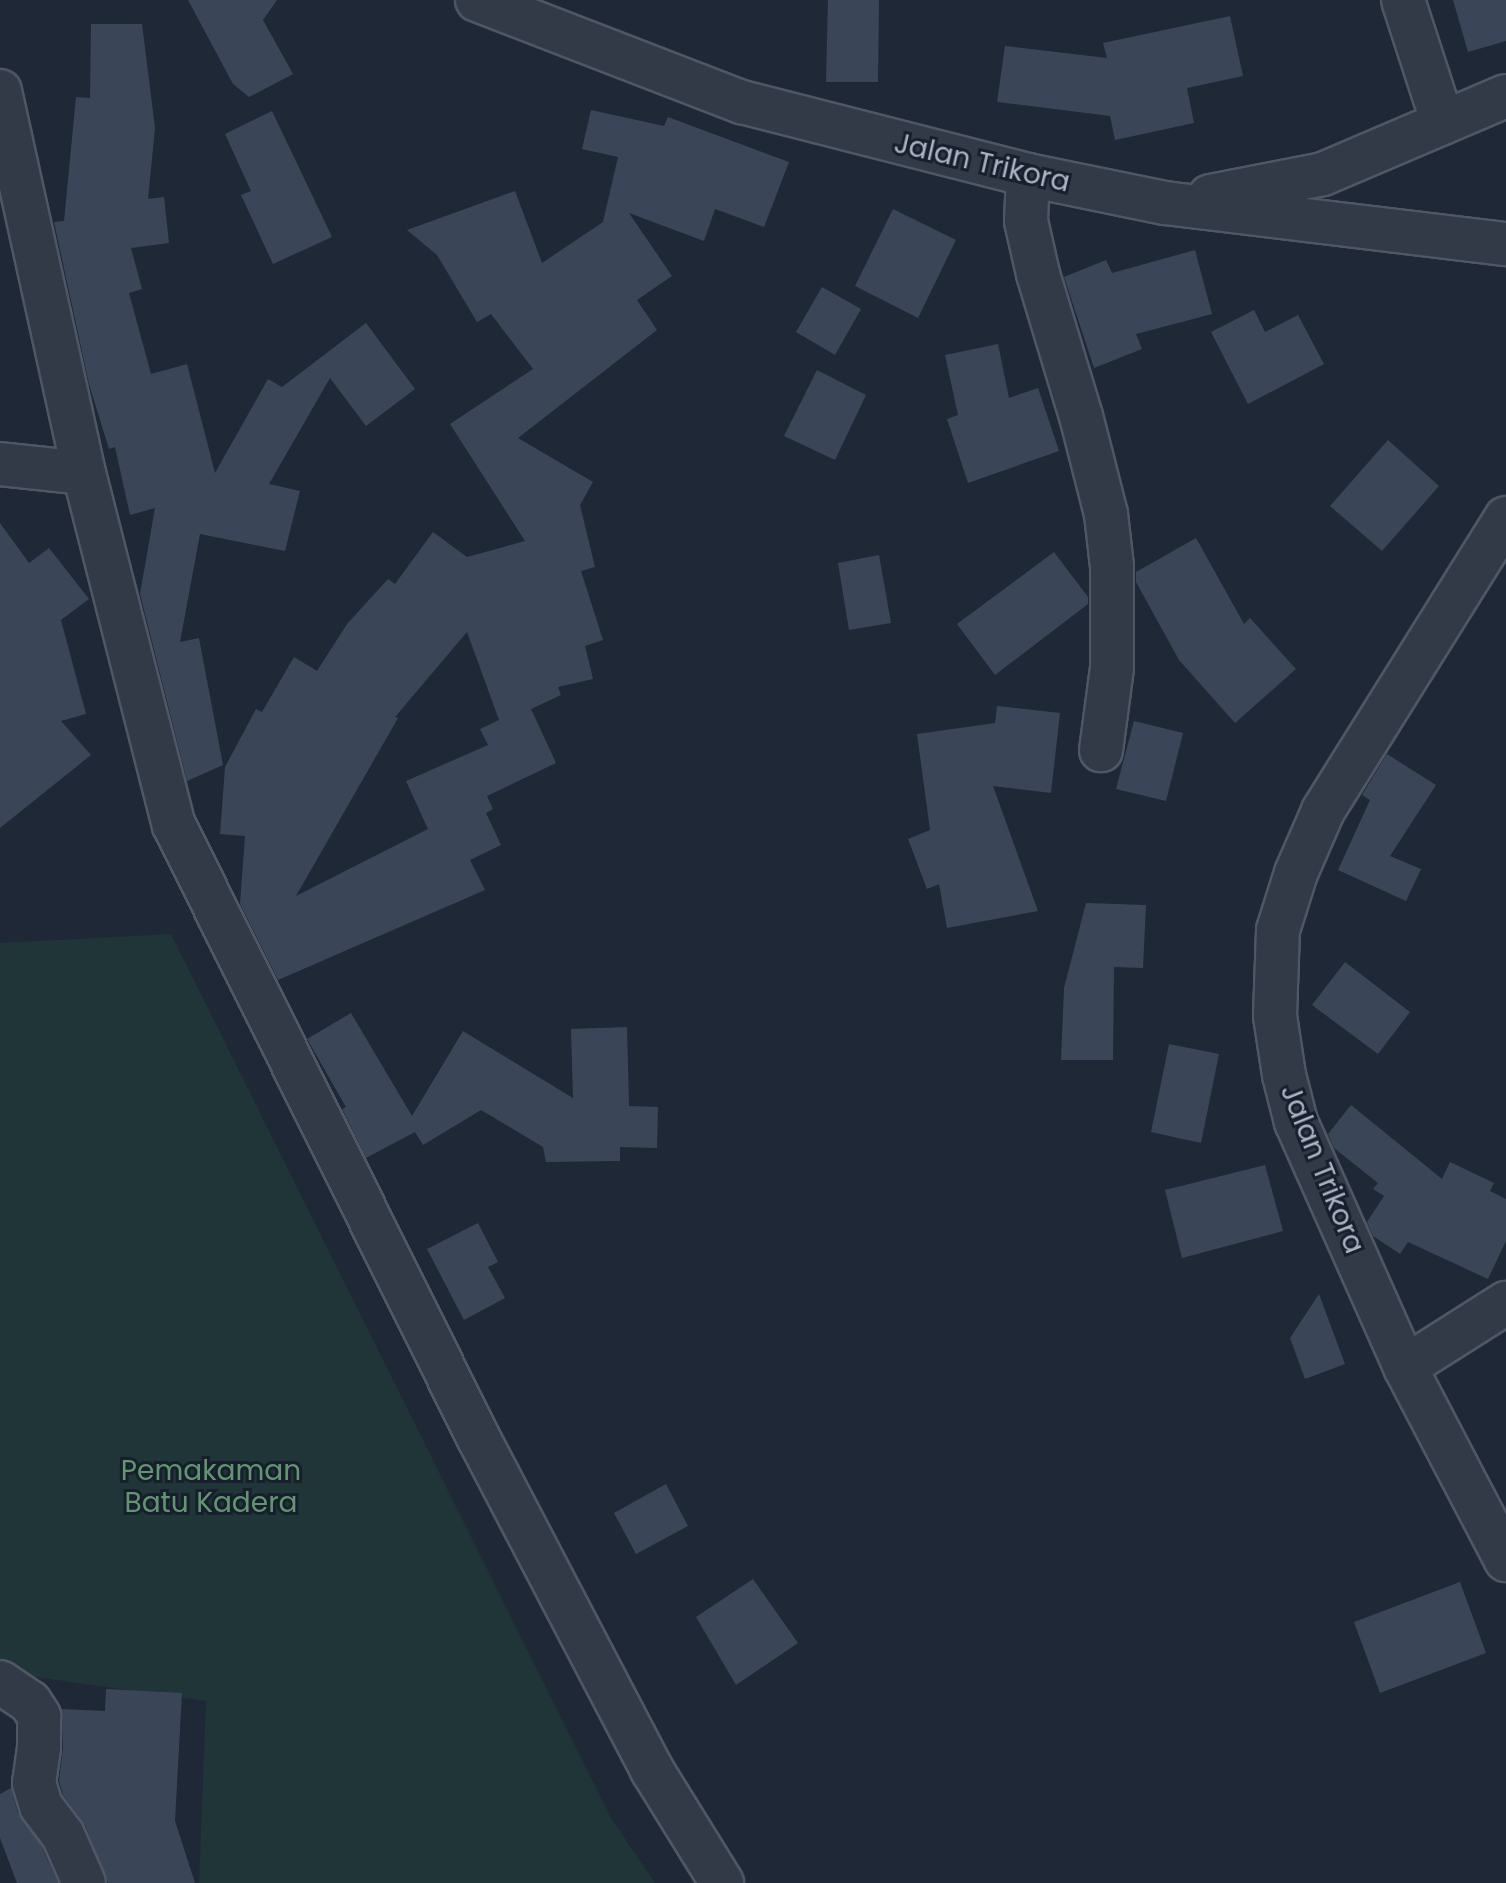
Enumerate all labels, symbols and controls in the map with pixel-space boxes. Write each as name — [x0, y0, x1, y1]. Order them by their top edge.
street label: Jalan Trikora — [891, 126, 1073, 200]
street label: Jalan Trikora — [1273, 1080, 1371, 1258]
park label: Pemakaman Batu Kadera — [121, 1454, 301, 1520]

